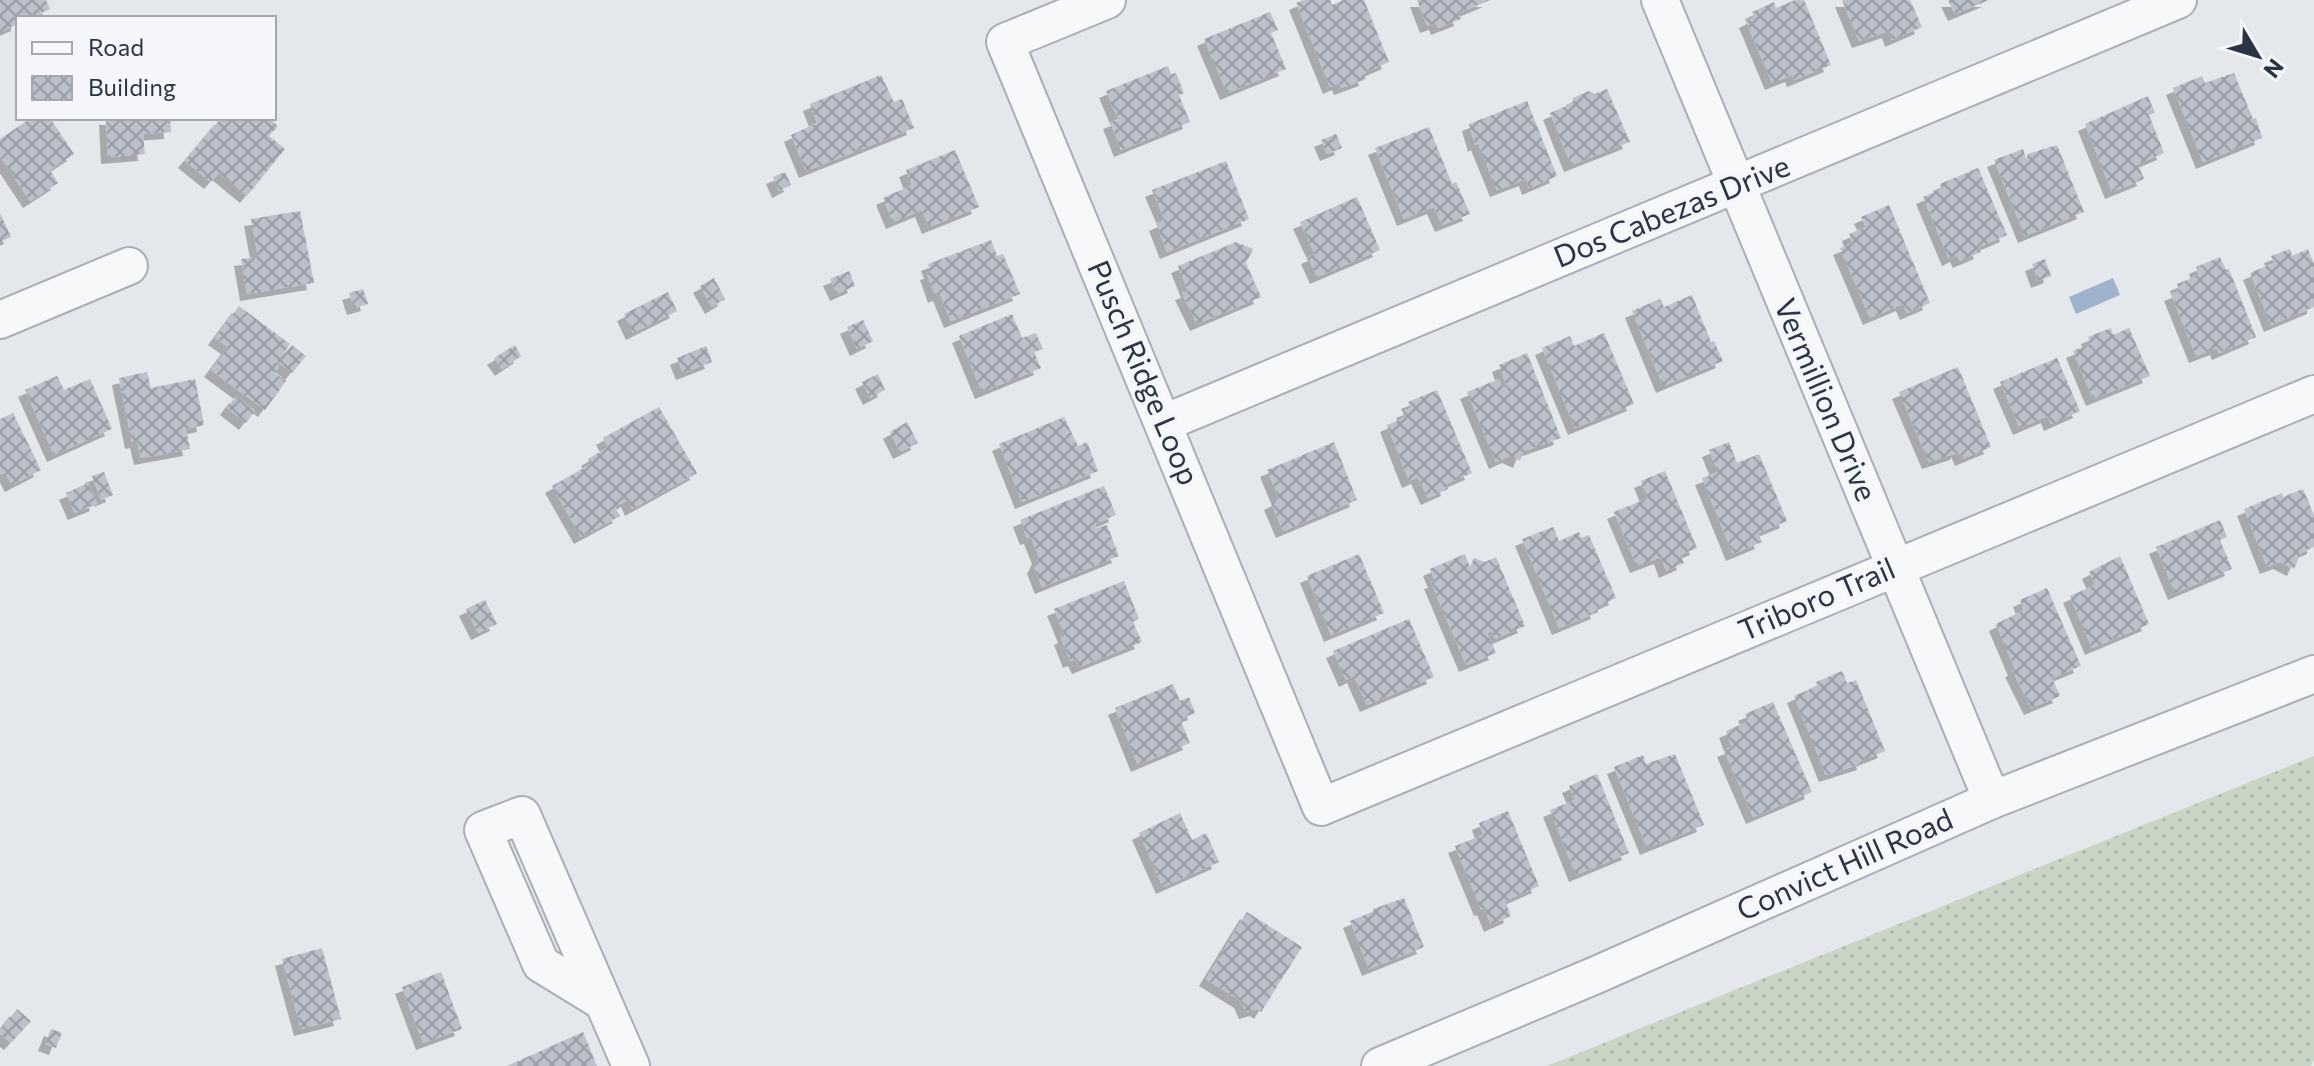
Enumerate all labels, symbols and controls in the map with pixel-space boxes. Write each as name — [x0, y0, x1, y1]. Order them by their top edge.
legend — [16, 16, 276, 120]
north arrow — [2218, 16, 2298, 96]
text: Road — [88, 32, 144, 61]
text: N — [2258, 54, 2290, 83]
text: Building — [88, 72, 176, 101]
street label: Dos Cabezas Drive — [1548, 145, 1795, 274]
street label: Pusch Ridge Loop — [1081, 254, 1209, 490]
street label: Vermillion Drive — [1768, 292, 1887, 506]
street label: Triboro Trail — [1732, 548, 1900, 647]
street label: Convict Hill Road — [1730, 799, 1958, 927]

